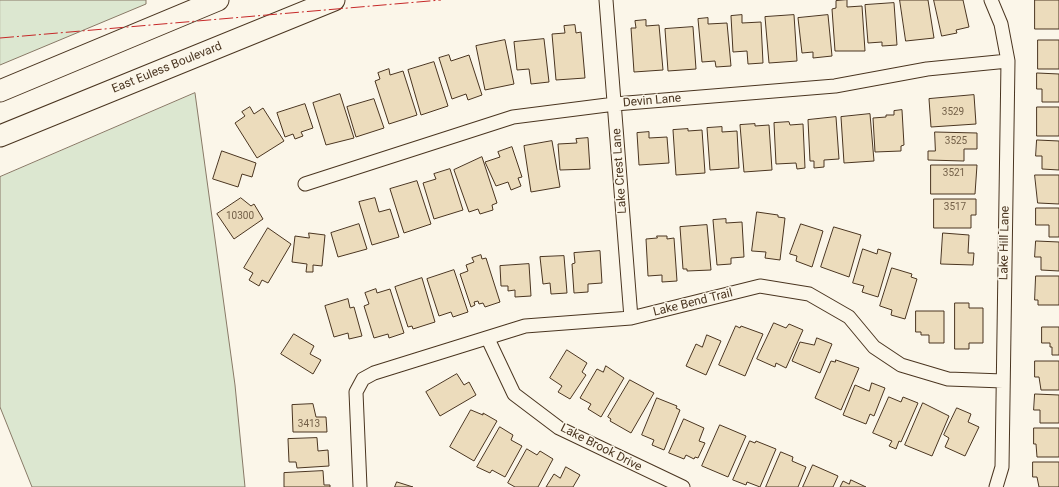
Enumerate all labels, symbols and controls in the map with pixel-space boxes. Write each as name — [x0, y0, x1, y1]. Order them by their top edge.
street label: East Euless Boulevard — [110, 39, 224, 97]
street label: Devin Lane — [622, 91, 682, 111]
house number: 3529 — [942, 106, 964, 118]
street label: Lake Crest Lane — [610, 128, 630, 214]
house number: 3525 — [945, 135, 967, 147]
house number: 3521 — [943, 167, 965, 179]
house number: 3517 — [944, 201, 966, 213]
street label: Lake Hill Lane — [997, 206, 1013, 280]
house number: 10300 — [226, 210, 254, 222]
street label: Lake Bend Trail — [652, 286, 734, 320]
house number: 3413 — [298, 418, 320, 430]
street label: Lake Brook Drive — [558, 421, 644, 475]

